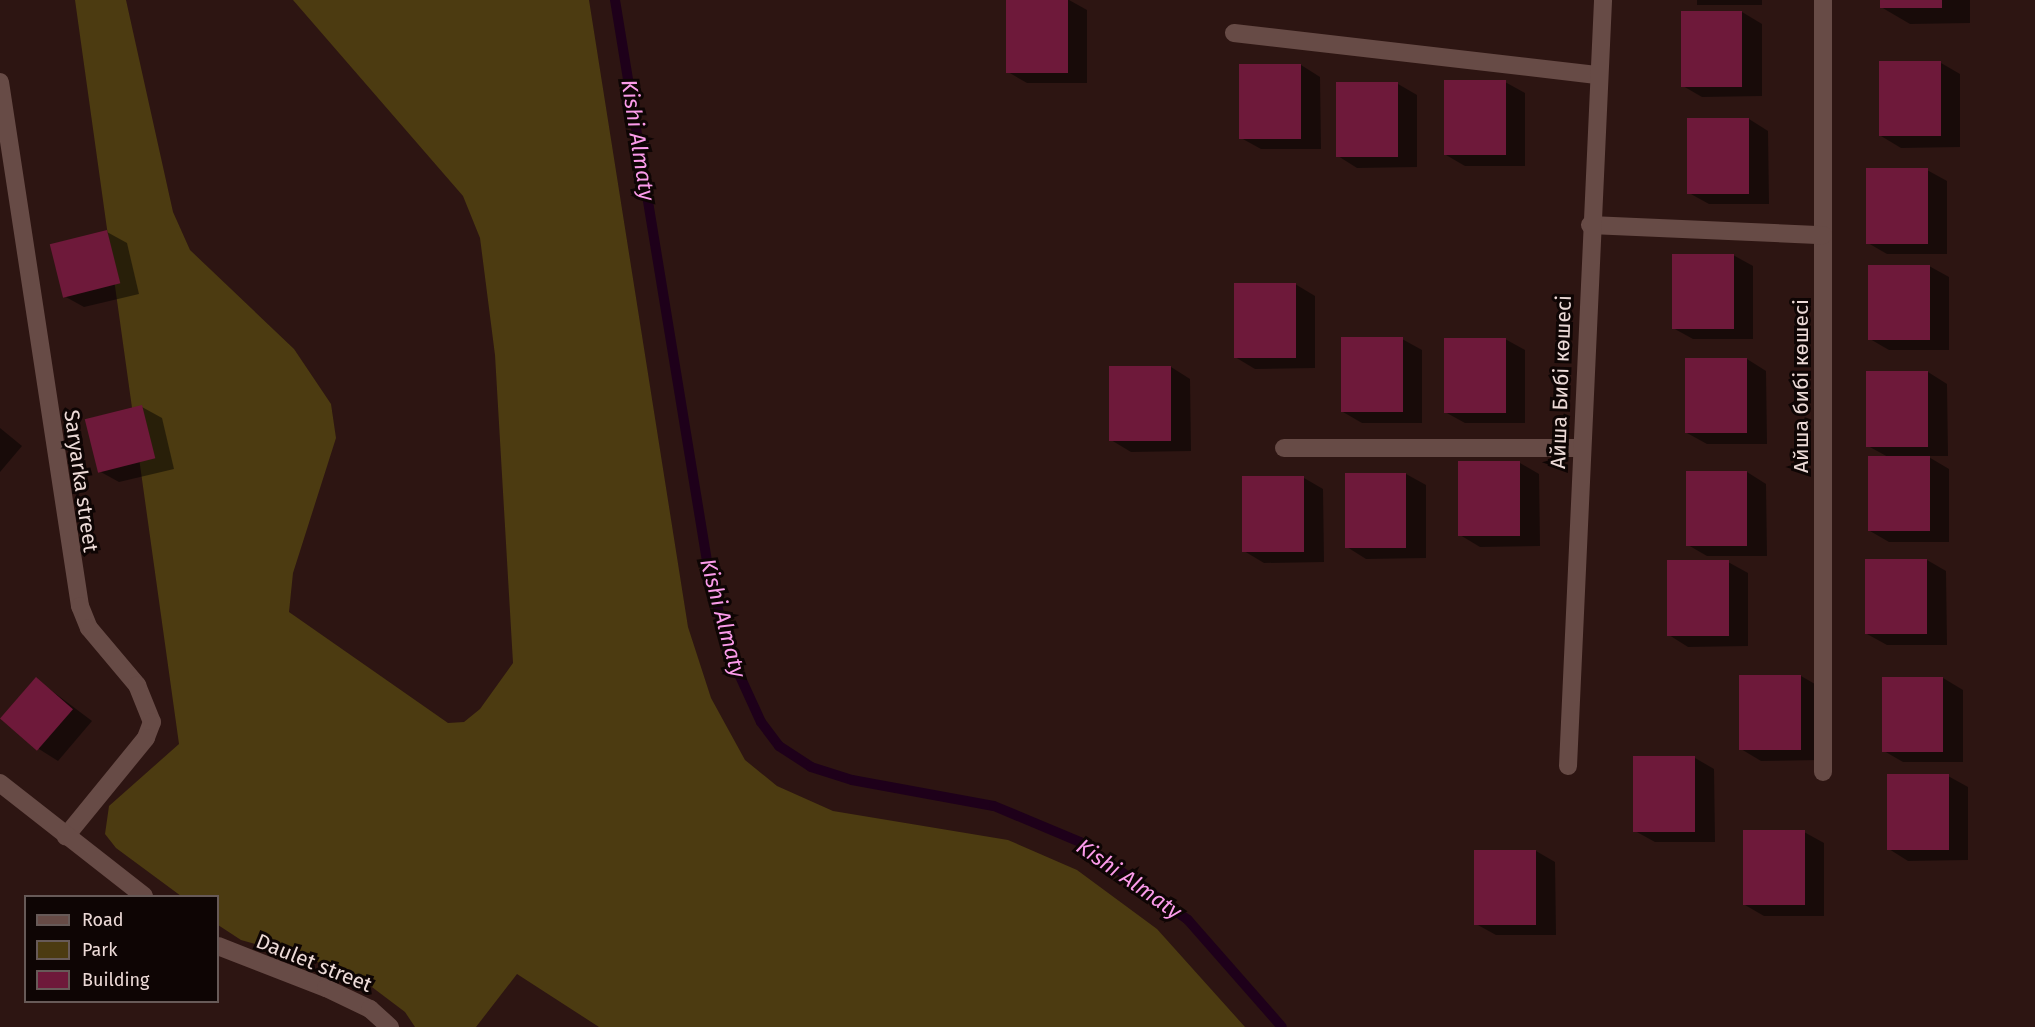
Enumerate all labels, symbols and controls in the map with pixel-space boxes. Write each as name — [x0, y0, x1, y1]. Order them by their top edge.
water label: Kіshі Almaty — [615, 78, 661, 202]
street label: Айша Бибі көшесі — [1545, 295, 1577, 469]
street label: Айша бибі көшесі — [1788, 299, 1814, 473]
street label: Saryarka street — [59, 408, 103, 554]
water label: Kіshі Almaty — [694, 556, 752, 680]
water label: Kіshі Almaty — [1071, 833, 1187, 925]
legend — [24, 895, 219, 1003]
text: Road — [82, 909, 124, 931]
street label: Daulet street — [252, 928, 376, 998]
text: Park — [82, 939, 117, 961]
text: Building — [82, 969, 149, 991]

